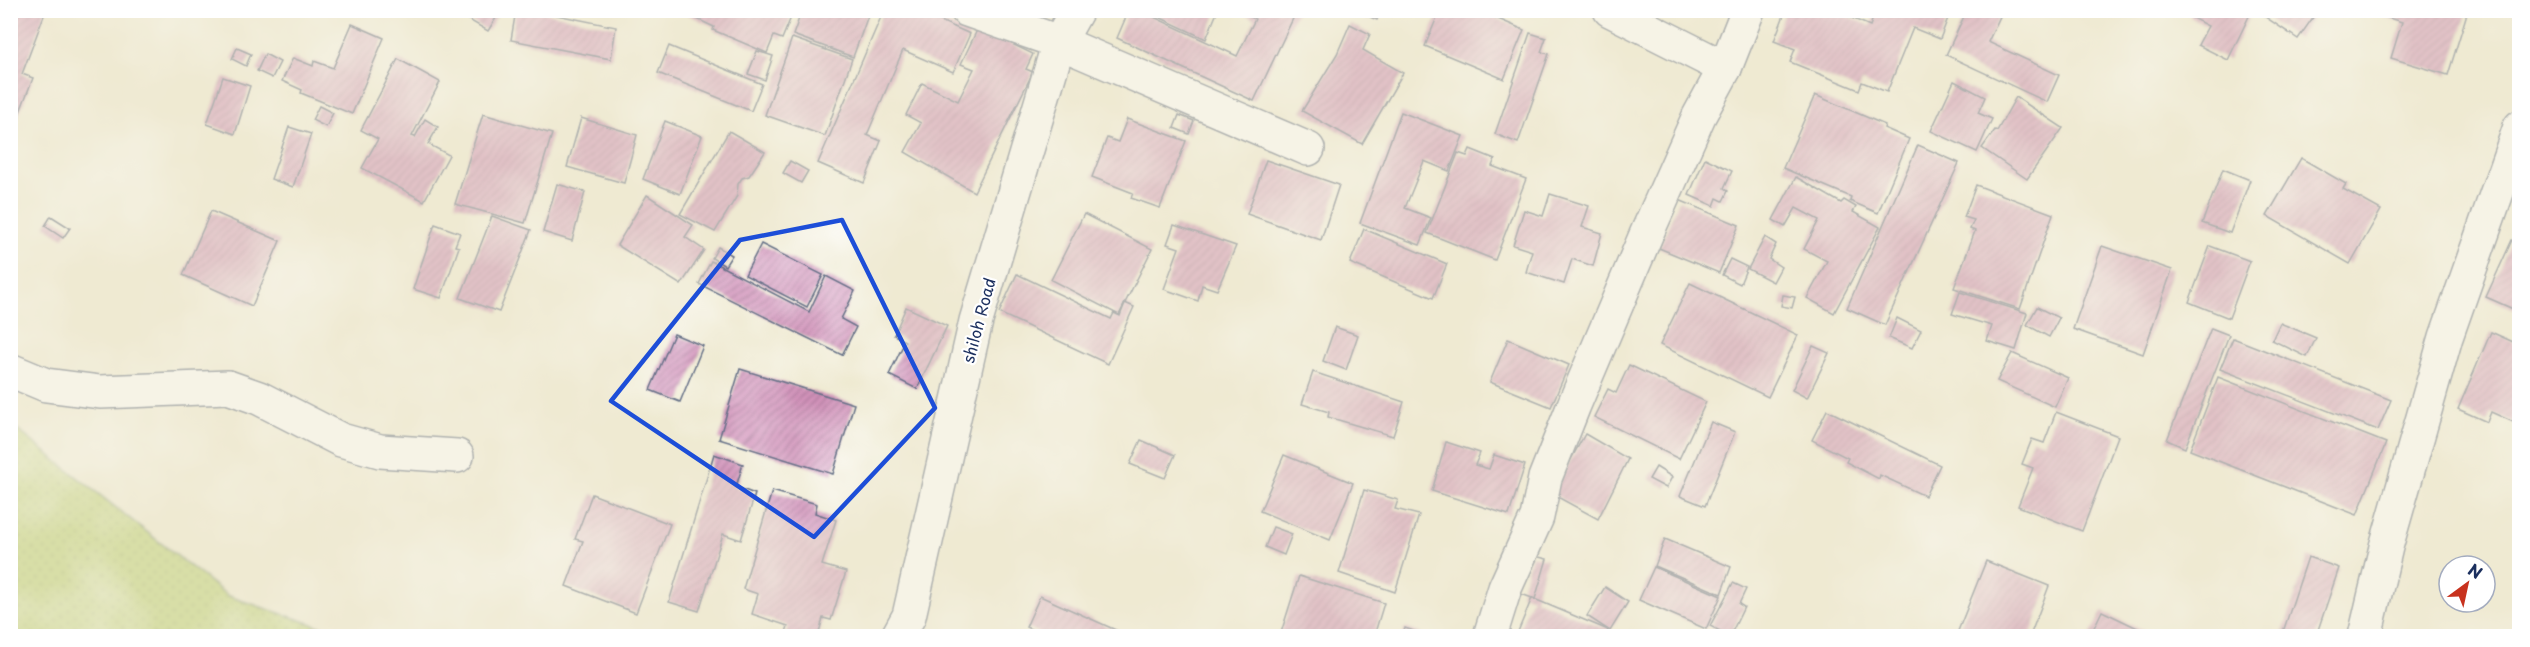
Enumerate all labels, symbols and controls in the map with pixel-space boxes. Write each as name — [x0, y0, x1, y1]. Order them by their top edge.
street label: shiloh Road — [955, 275, 1001, 365]
north arrow — [2437, 554, 2497, 614]
text: N — [2464, 557, 2488, 584]

